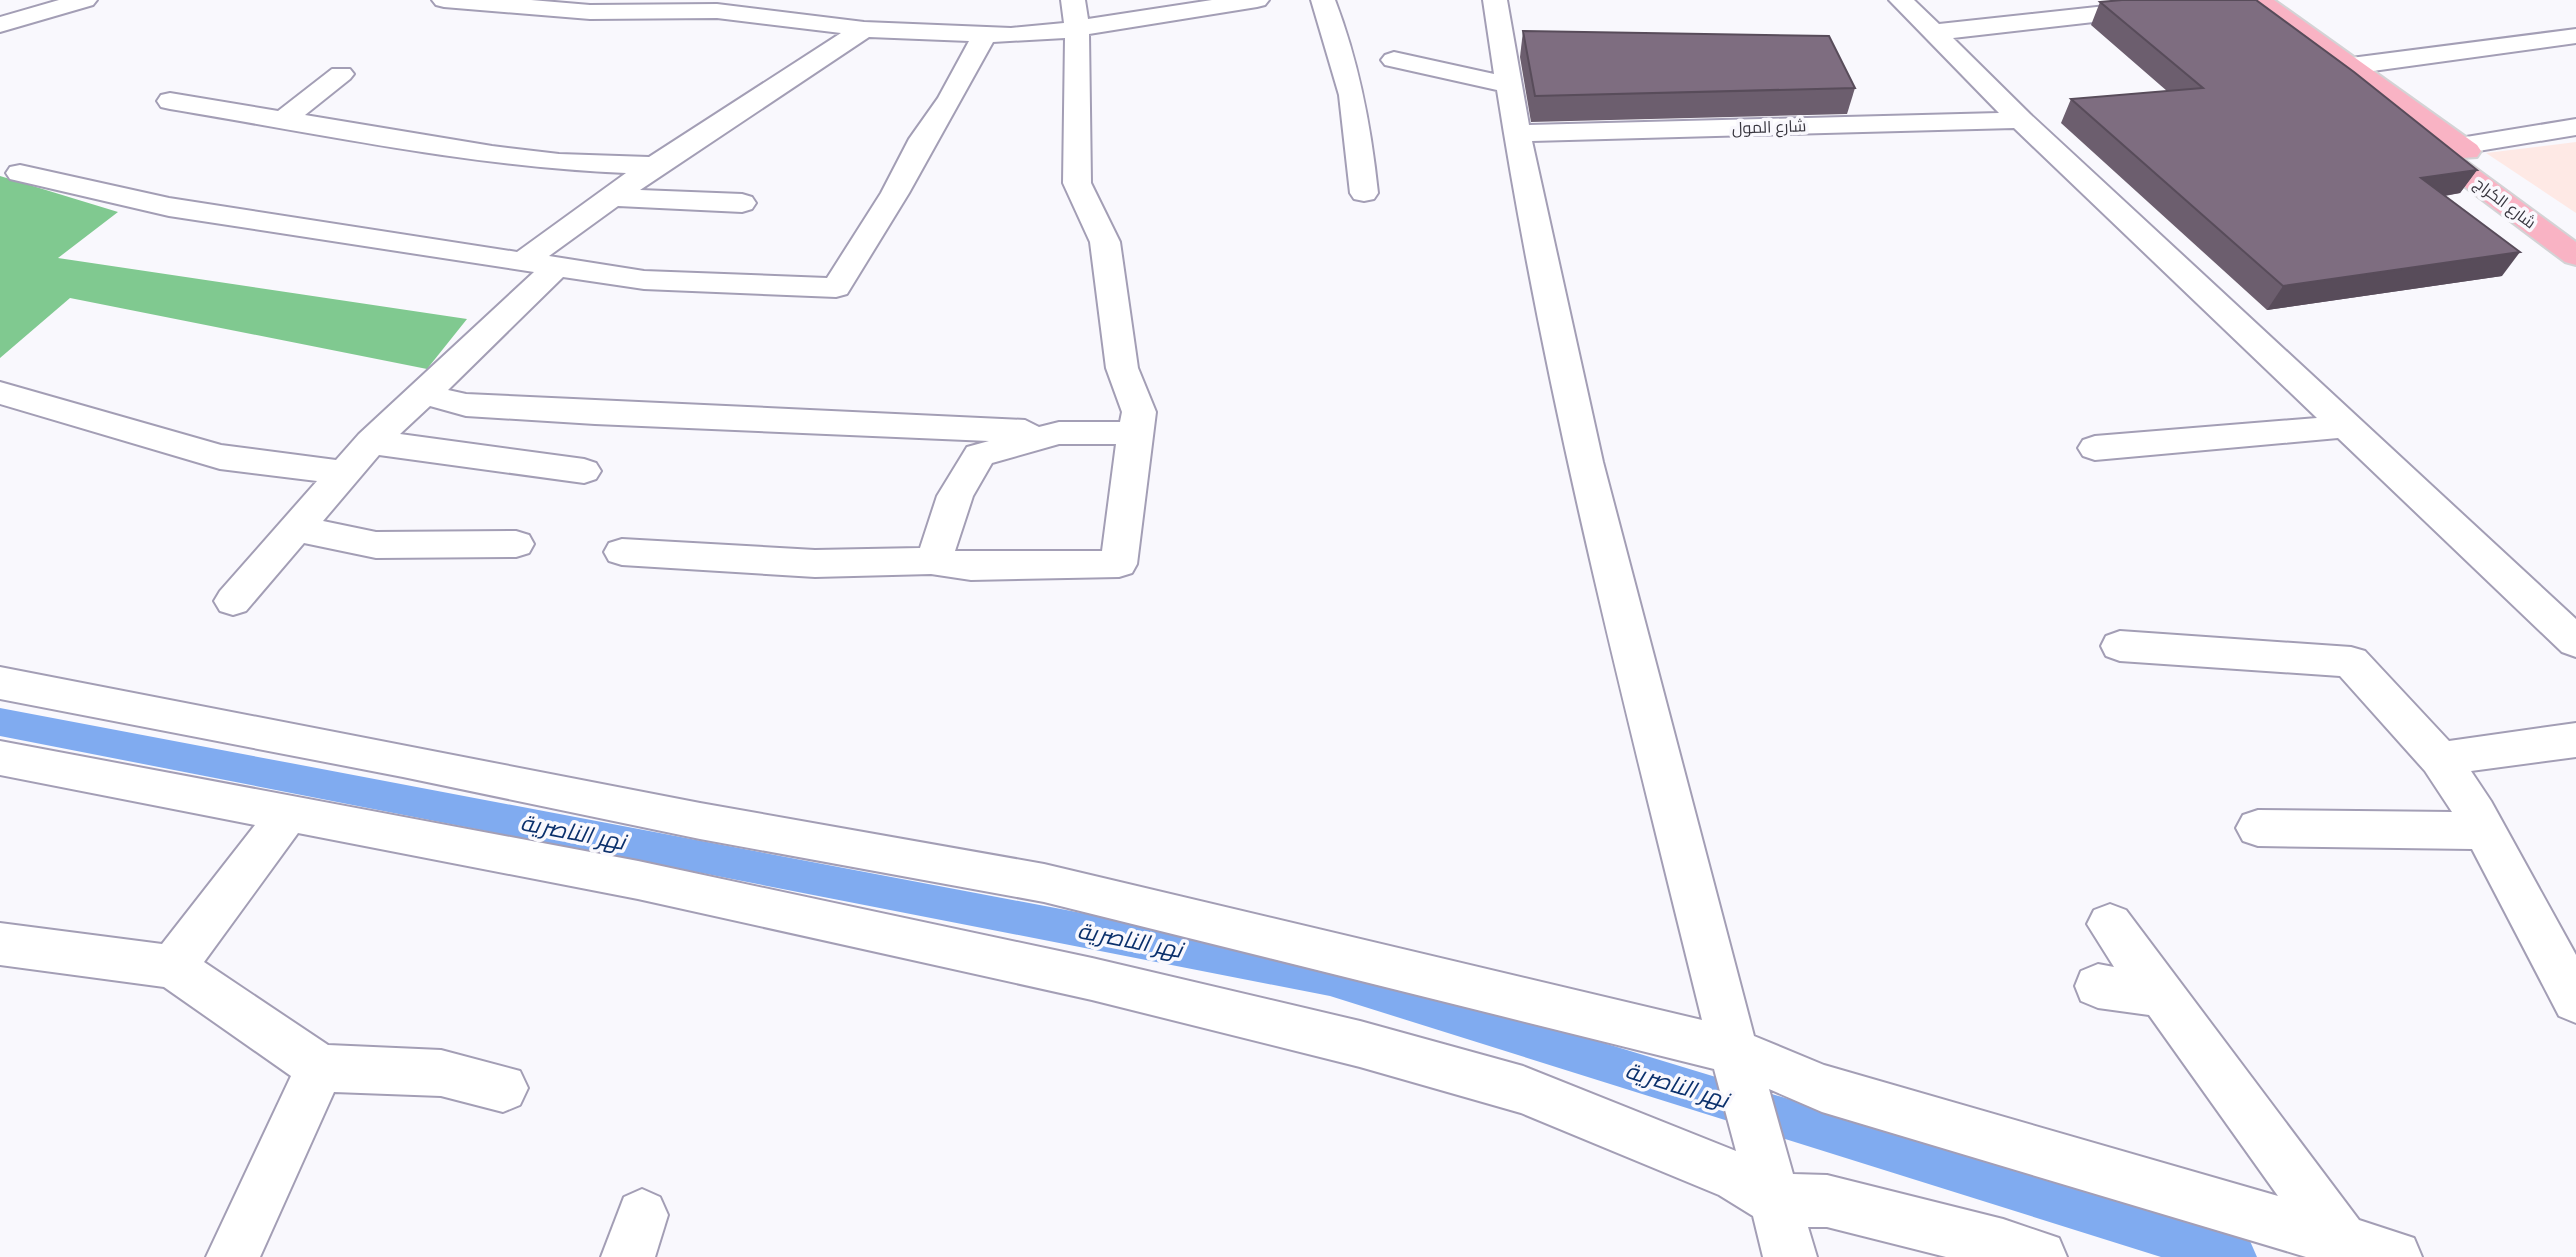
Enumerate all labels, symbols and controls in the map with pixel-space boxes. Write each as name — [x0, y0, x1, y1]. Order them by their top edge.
street label: شارع المول — [1732, 116, 1807, 140]
street label: شارع الكراج — [2469, 174, 2540, 234]
water label: نهر الناصرية — [518, 808, 631, 856]
water label: نهر الناصرية — [1075, 916, 1188, 964]
water label: نهر الناصرية — [1622, 1056, 1735, 1115]

